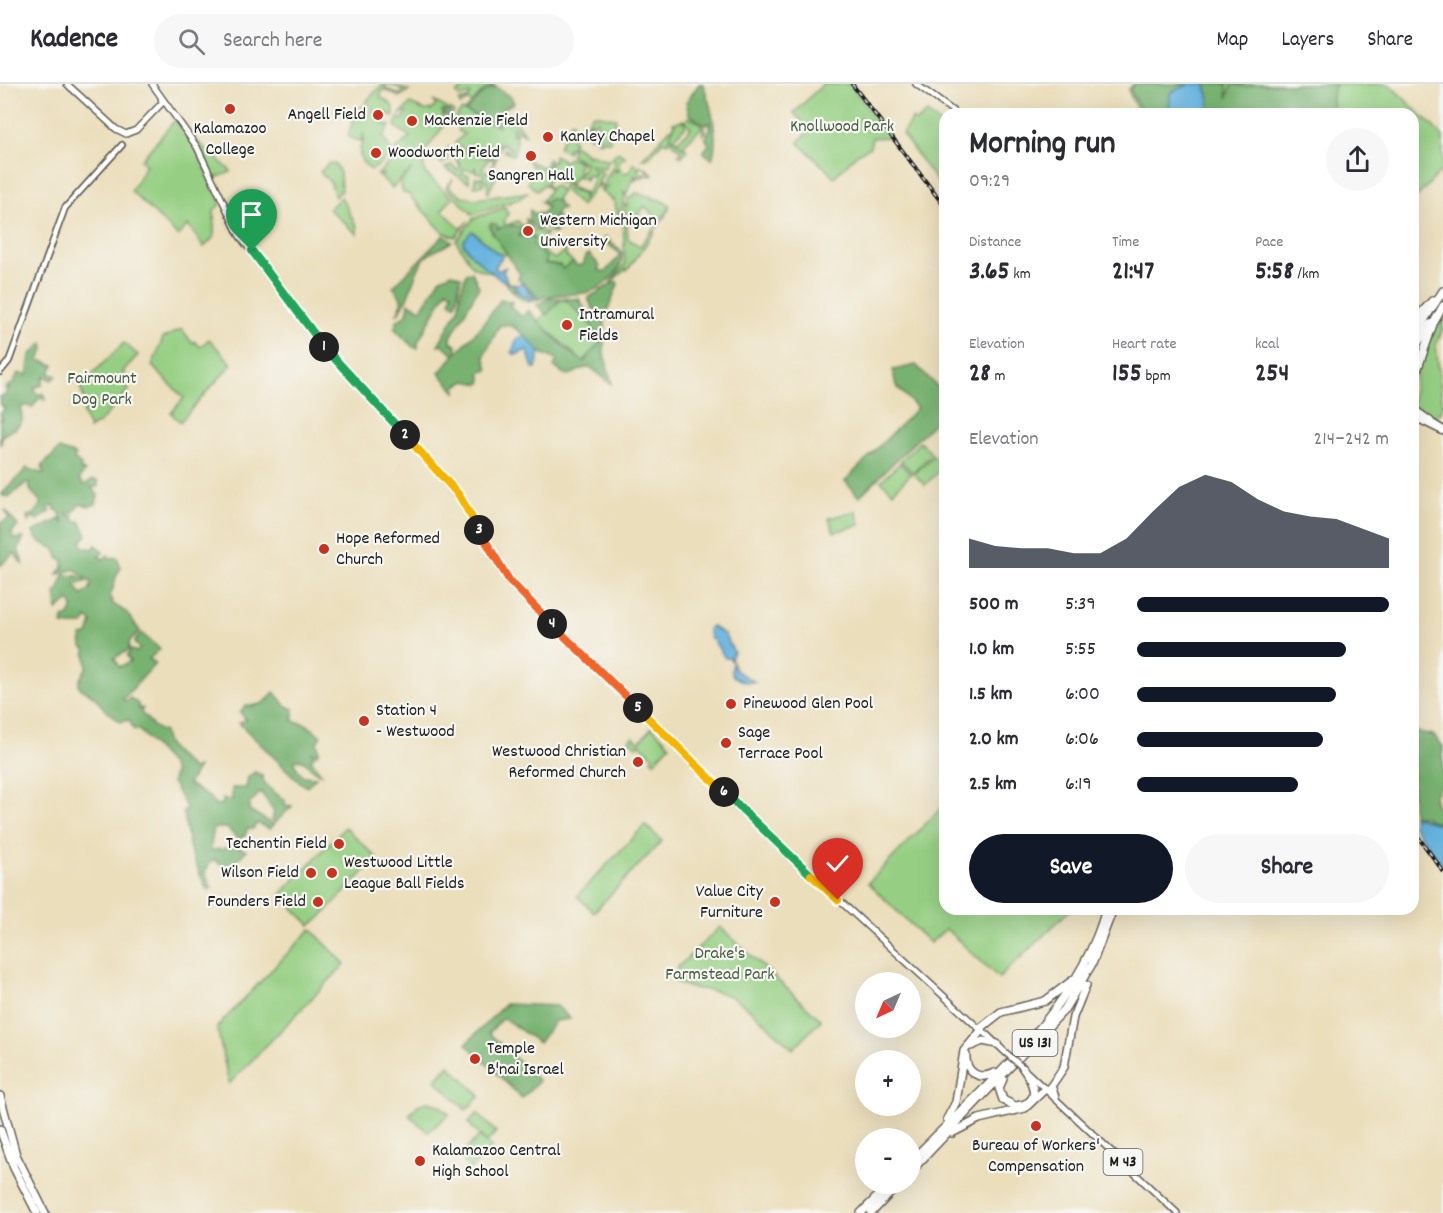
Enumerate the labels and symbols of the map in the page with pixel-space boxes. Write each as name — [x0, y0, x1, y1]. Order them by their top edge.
marker: Kalamazoo College — [223, 102, 237, 116]
place label: Angell Field — [287, 103, 366, 128]
marker: Angell Field — [371, 108, 385, 122]
place label: Mackenzie Field — [424, 109, 528, 134]
marker: Mackenzie Field — [405, 114, 419, 128]
park label: Knollwood Park — [790, 115, 894, 140]
place label: Kalamazoo College — [193, 117, 267, 163]
place label: Kanley Chapel — [560, 125, 655, 150]
marker: Kanley Chapel — [541, 130, 555, 144]
place label: Woodworth Field — [388, 141, 500, 166]
marker: Woodworth Field — [369, 146, 383, 160]
marker: Sangren Hall — [524, 149, 538, 163]
place label: Sangren Hall — [488, 164, 575, 189]
pin — [226, 189, 277, 251]
place label: Western Michigan University — [540, 209, 657, 255]
marker: Western Michigan University — [521, 224, 535, 238]
place label: Intramural Fields — [579, 303, 655, 349]
marker: Intramural Fields — [560, 318, 574, 332]
pin: 1 — [309, 332, 339, 362]
park label: Fairmount Dog Park — [67, 367, 137, 413]
pin: 2 — [390, 420, 420, 450]
pin: 3 — [464, 515, 494, 545]
place label: Hope Reformed Church — [336, 527, 440, 573]
marker: Hope Reformed Church — [317, 542, 331, 556]
pin: 4 — [537, 609, 567, 639]
place label: Pinewood Glen Pool — [743, 692, 874, 717]
pin: 5 — [623, 693, 653, 723]
marker: Pinewood Glen Pool — [724, 697, 738, 711]
place label: Station 4 - Westwood — [376, 699, 455, 745]
marker: Station 4 - Westwood — [357, 714, 371, 728]
place label: Sage Terrace Pool — [738, 721, 823, 767]
marker: Sage Terrace Pool — [719, 736, 733, 750]
place label: Westwood Christian Reformed Church — [492, 740, 626, 786]
marker: Westwood Christian Reformed Church — [631, 755, 645, 769]
pin: 6 — [709, 777, 739, 807]
place label: Techentin Field — [226, 832, 327, 857]
marker: Techentin Field — [332, 837, 346, 851]
pin — [812, 838, 863, 900]
place label: Westwood Little League Ball Fields — [344, 851, 465, 897]
place label: Wilson Field — [221, 861, 299, 886]
marker: Wilson Field — [304, 866, 318, 880]
marker: Westwood Little League Ball Fields — [325, 866, 339, 880]
place label: Value City Furniture — [696, 880, 764, 926]
place label: Founders Field — [207, 890, 306, 915]
marker: Founders Field — [311, 895, 325, 909]
marker: Value City Furniture — [768, 895, 782, 909]
park label: Drake's Farmstead Park — [665, 942, 775, 988]
north arrow — [855, 972, 921, 1038]
road number: US 131 — [1012, 1030, 1058, 1056]
place label: Temple B'nai Israel — [487, 1037, 564, 1083]
marker: Temple B'nai Israel — [468, 1052, 482, 1066]
marker: Bureau of Workers' Compensation — [1029, 1119, 1043, 1133]
place label: Bureau of Workers' Compensation — [972, 1134, 1100, 1180]
place label: Kalamazoo Central High School — [432, 1139, 561, 1185]
road number: M 43 — [1104, 1149, 1142, 1175]
marker: Kalamazoo Central High School — [413, 1154, 427, 1168]

